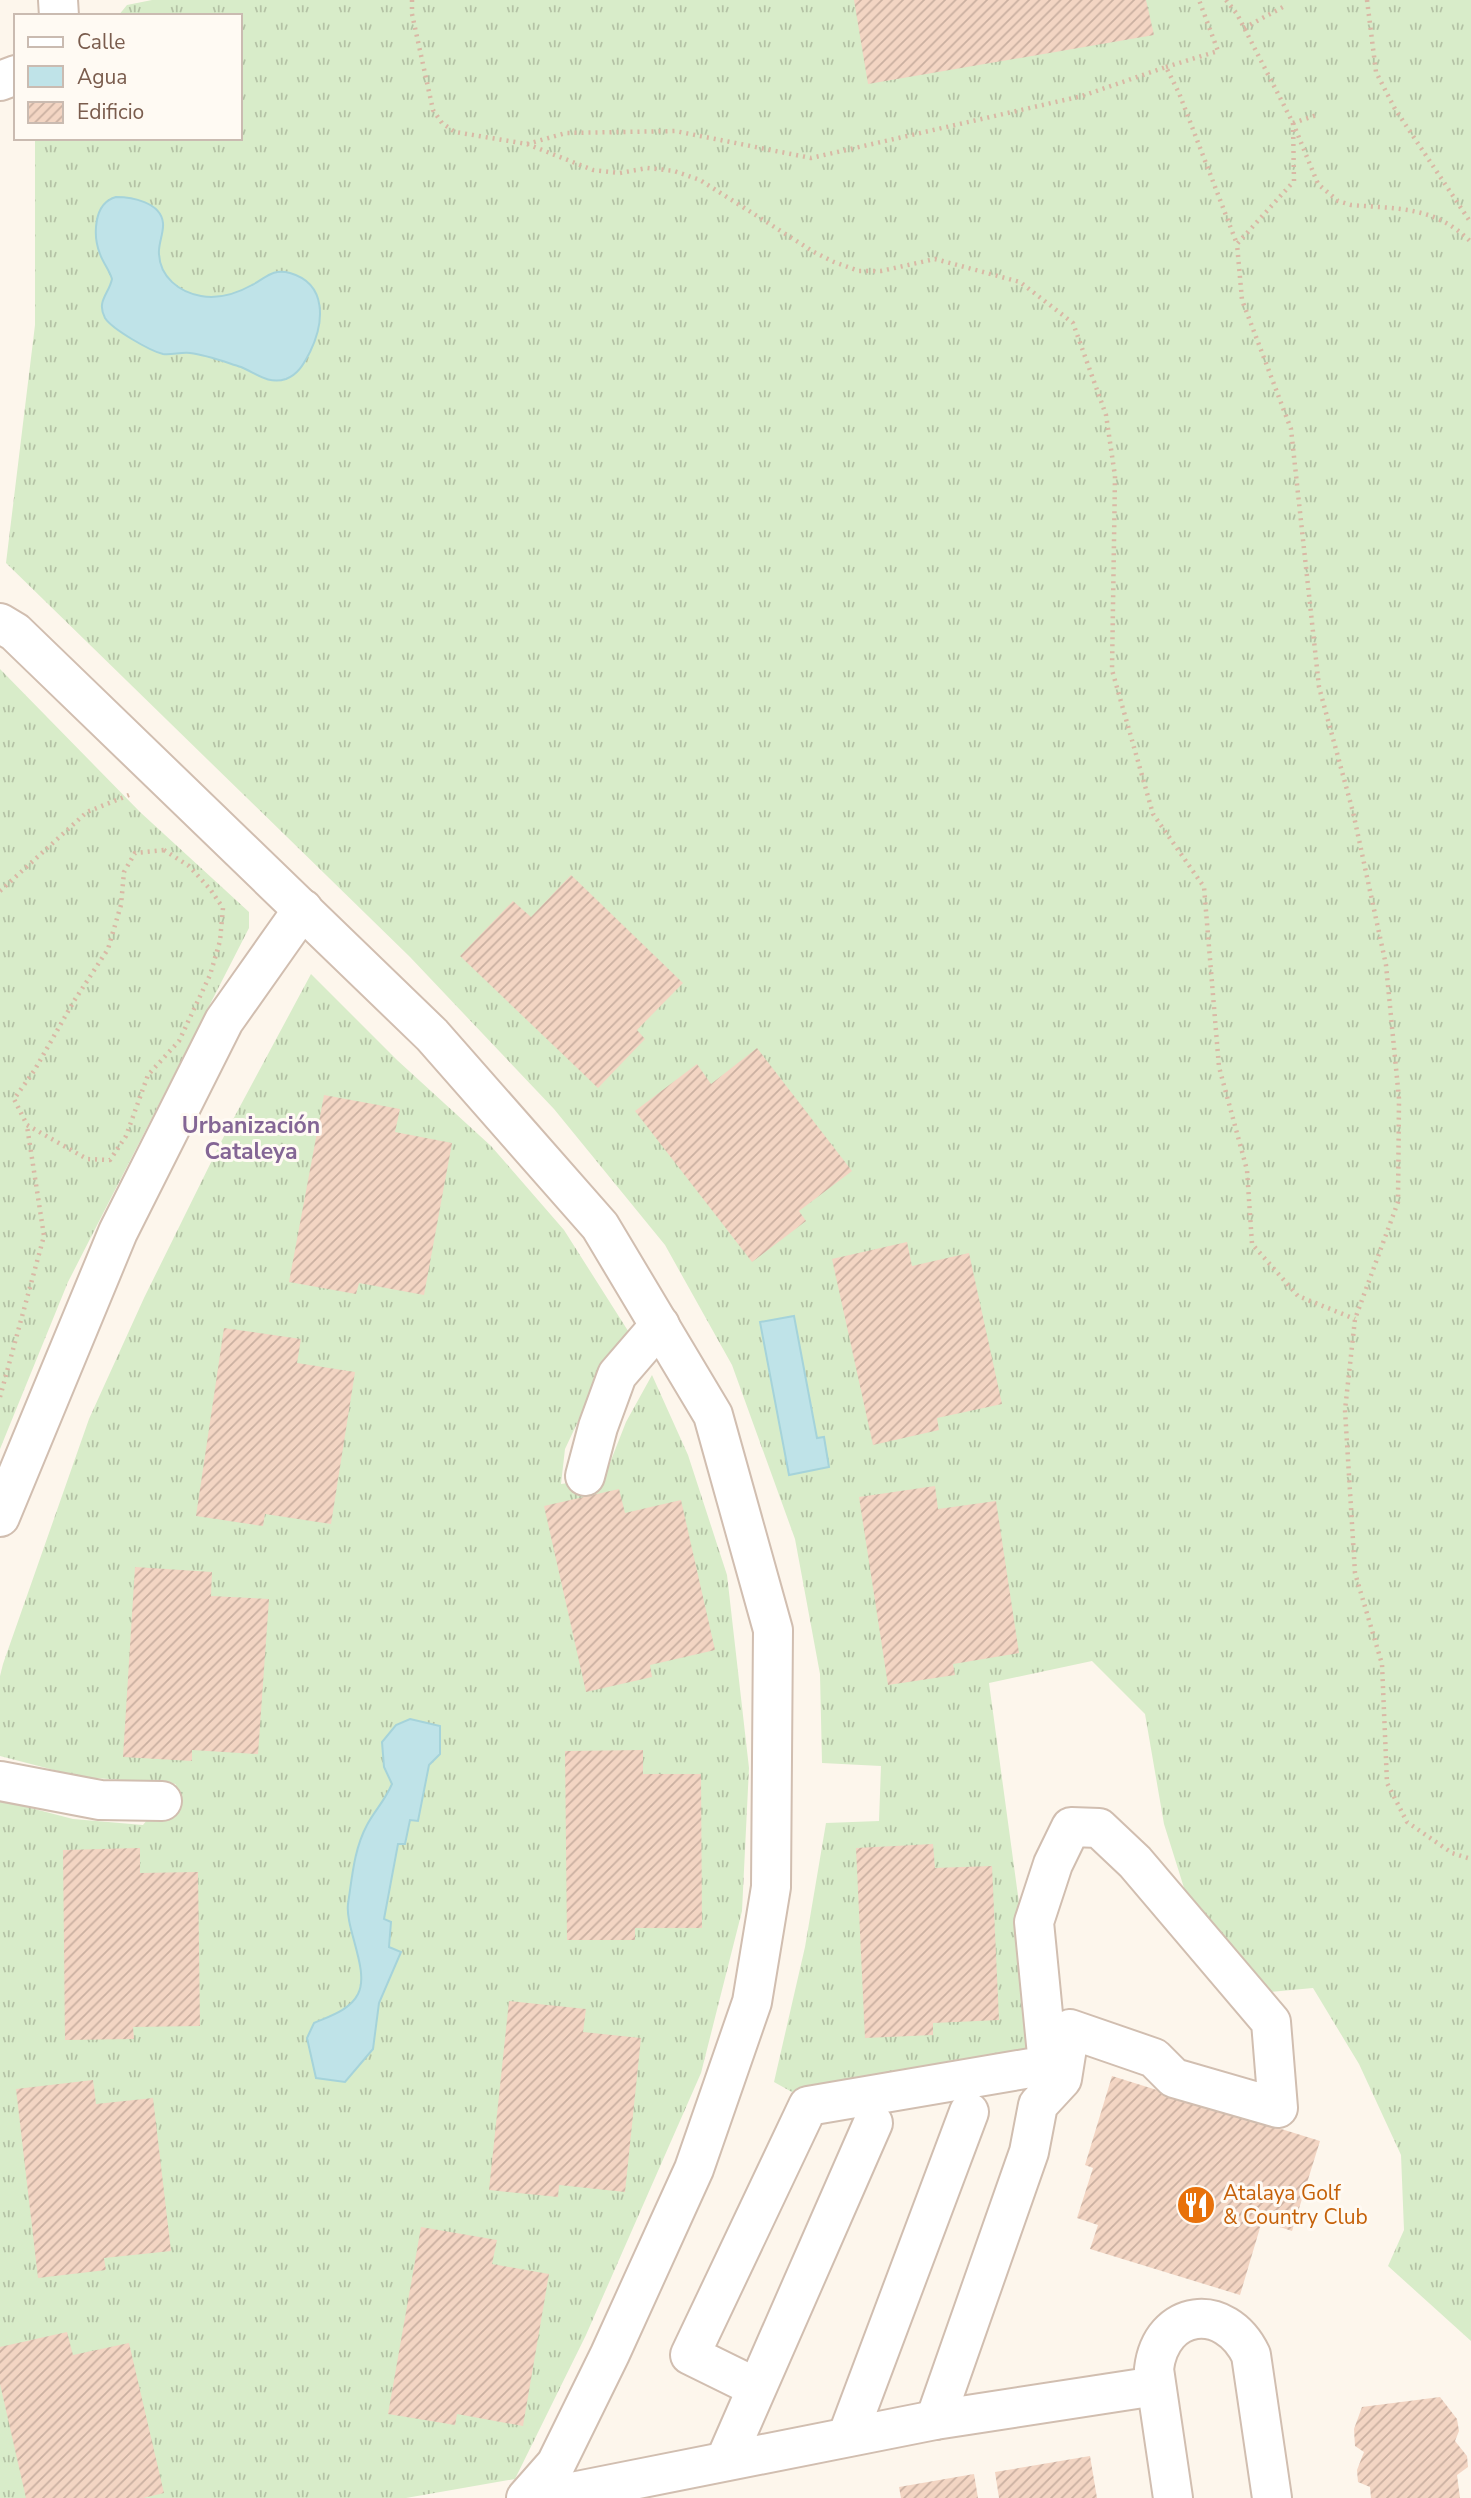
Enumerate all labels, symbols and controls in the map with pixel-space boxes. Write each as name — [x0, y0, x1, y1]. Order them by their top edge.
legend — [14, 14, 242, 140]
text: Calle — [77, 28, 125, 56]
text: Agua — [77, 63, 127, 91]
text: Edificio — [77, 98, 144, 126]
district label: Urbanización Cataleya — [182, 1110, 320, 1167]
place label: Atalaya Golf & Country Club — [1223, 2179, 1368, 2231]
restaurant icon: Atalaya Golf & Country Club — [1175, 2184, 1217, 2226]

